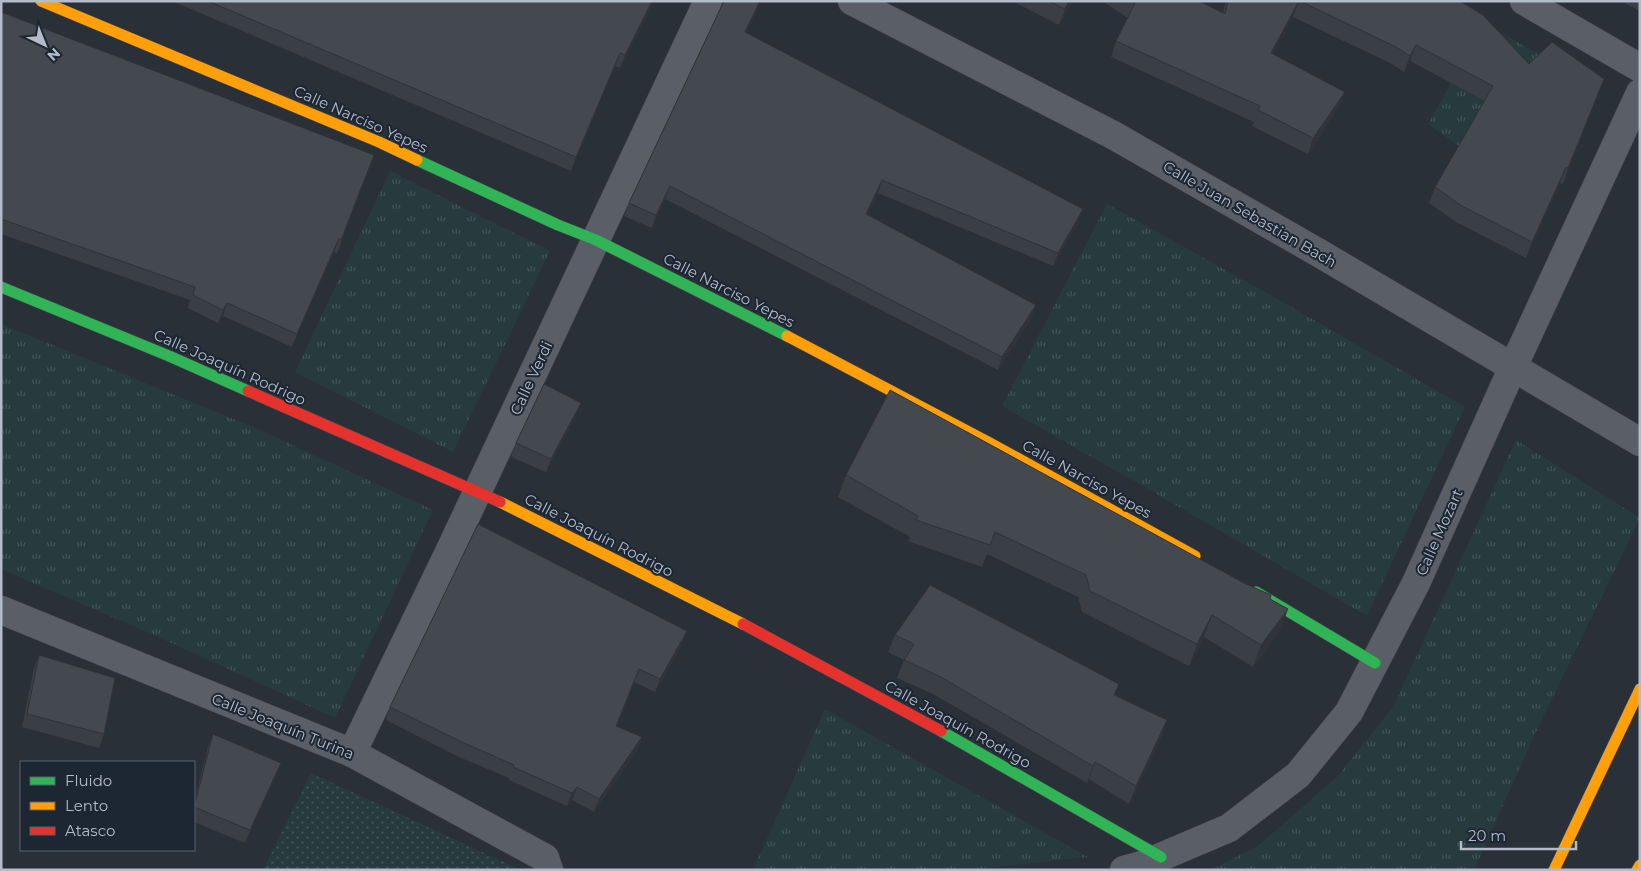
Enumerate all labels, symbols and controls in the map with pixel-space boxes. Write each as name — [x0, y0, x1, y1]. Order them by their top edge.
north arrow — [20, 20, 70, 70]
text: N — [44, 44, 64, 65]
street label: Calle Narciso Yepes — [291, 81, 431, 157]
street label: Calle Juan Sebastian Bach — [1160, 156, 1340, 272]
street label: Calle Narciso Yepes — [660, 249, 798, 331]
street label: Calle Joaquín Rodrigo — [151, 325, 309, 409]
street label: Calle Verdi — [506, 338, 556, 418]
street label: Calle Narciso Yepes — [1019, 436, 1155, 522]
street label: Calle Mozart — [1411, 486, 1467, 578]
street label: Calle Joaquín Rodrigo — [521, 489, 677, 581]
street label: Calle Joaquín Rodrigo — [881, 676, 1035, 772]
street label: Calle Joaquín Turina — [209, 689, 357, 763]
legend — [20, 761, 195, 851]
text: Fluido — [65, 771, 112, 790]
text: Lento — [65, 796, 108, 815]
scale bar — [1461, 818, 1576, 850]
text: Atasco — [65, 821, 115, 840]
text: 20 m — [1468, 826, 1506, 845]

